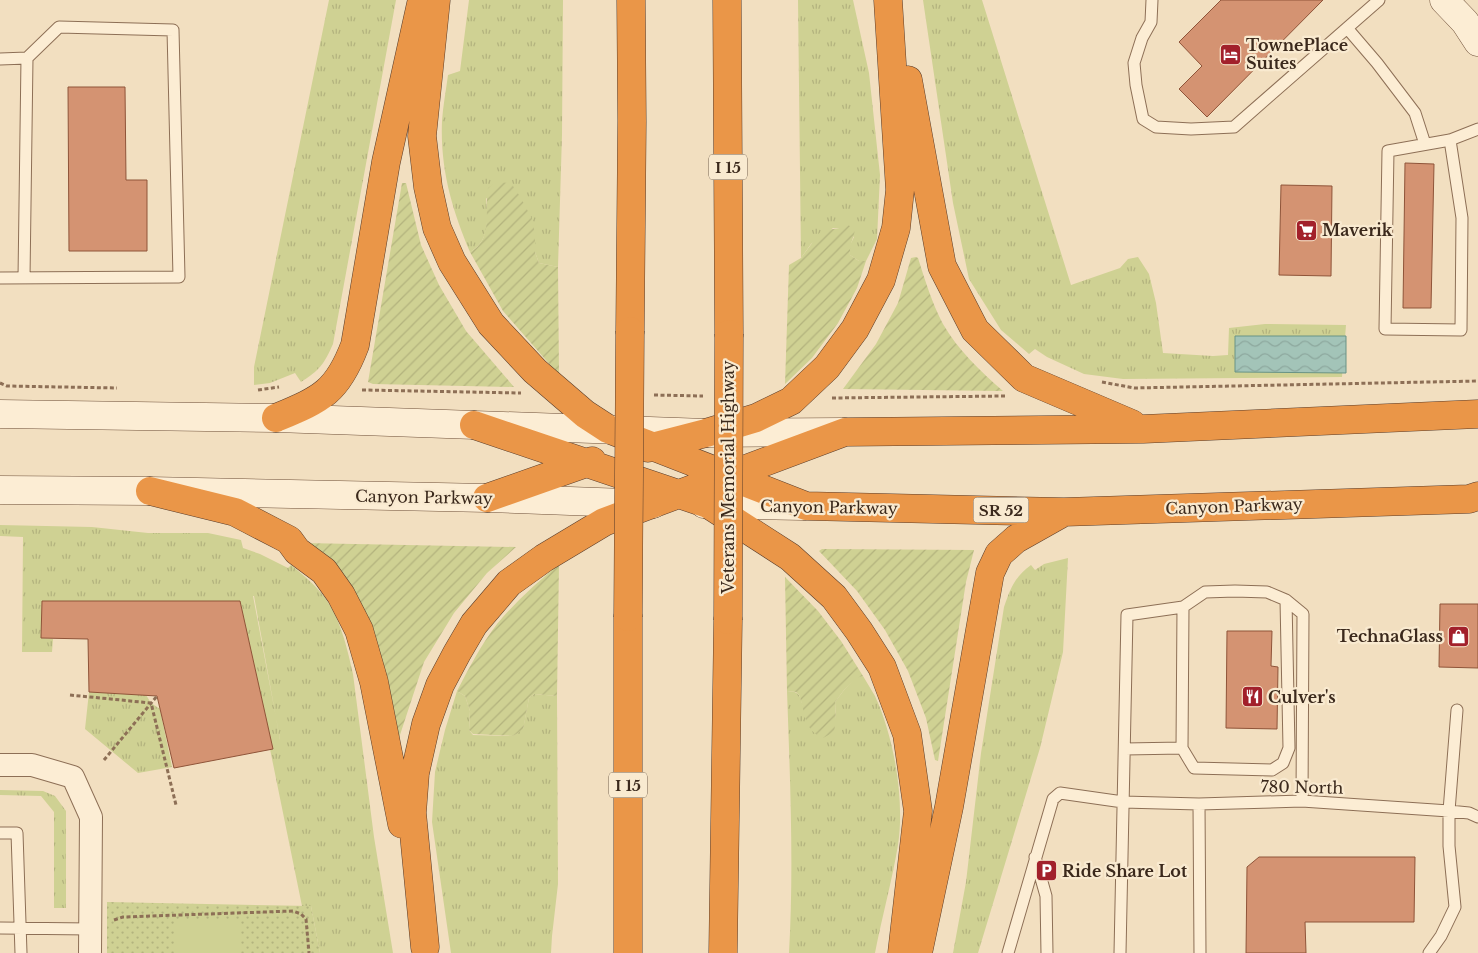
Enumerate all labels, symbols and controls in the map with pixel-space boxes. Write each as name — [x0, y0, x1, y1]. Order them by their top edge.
place label: TownePlace Suites — [1246, 35, 1348, 73]
hotel icon: TownePlace Suites — [1218, 42, 1242, 66]
road number: I 15 — [709, 154, 747, 180]
supermarket icon: Maverik — [1294, 218, 1318, 242]
place label: Maverik — [1322, 220, 1393, 240]
street label: Veterans Memorial Highway — [718, 360, 738, 595]
street label: Canyon Parkway — [355, 486, 494, 508]
street label: Canyon Parkway — [1165, 494, 1304, 518]
street label: Canyon Parkway — [760, 496, 899, 518]
road number: SR 52 — [974, 498, 1028, 522]
shop icon: TechnaGlass — [1447, 624, 1471, 648]
place label: TechnaGlass — [1337, 626, 1443, 646]
restaurant icon: Culver's — [1240, 685, 1264, 709]
place label: Culver's — [1268, 687, 1336, 707]
road number: I 15 — [609, 772, 647, 798]
street label: 780 North — [1260, 776, 1344, 798]
parking icon: Ride Share Lot — [1034, 859, 1058, 883]
place label: Ride Share Lot — [1062, 861, 1188, 881]

